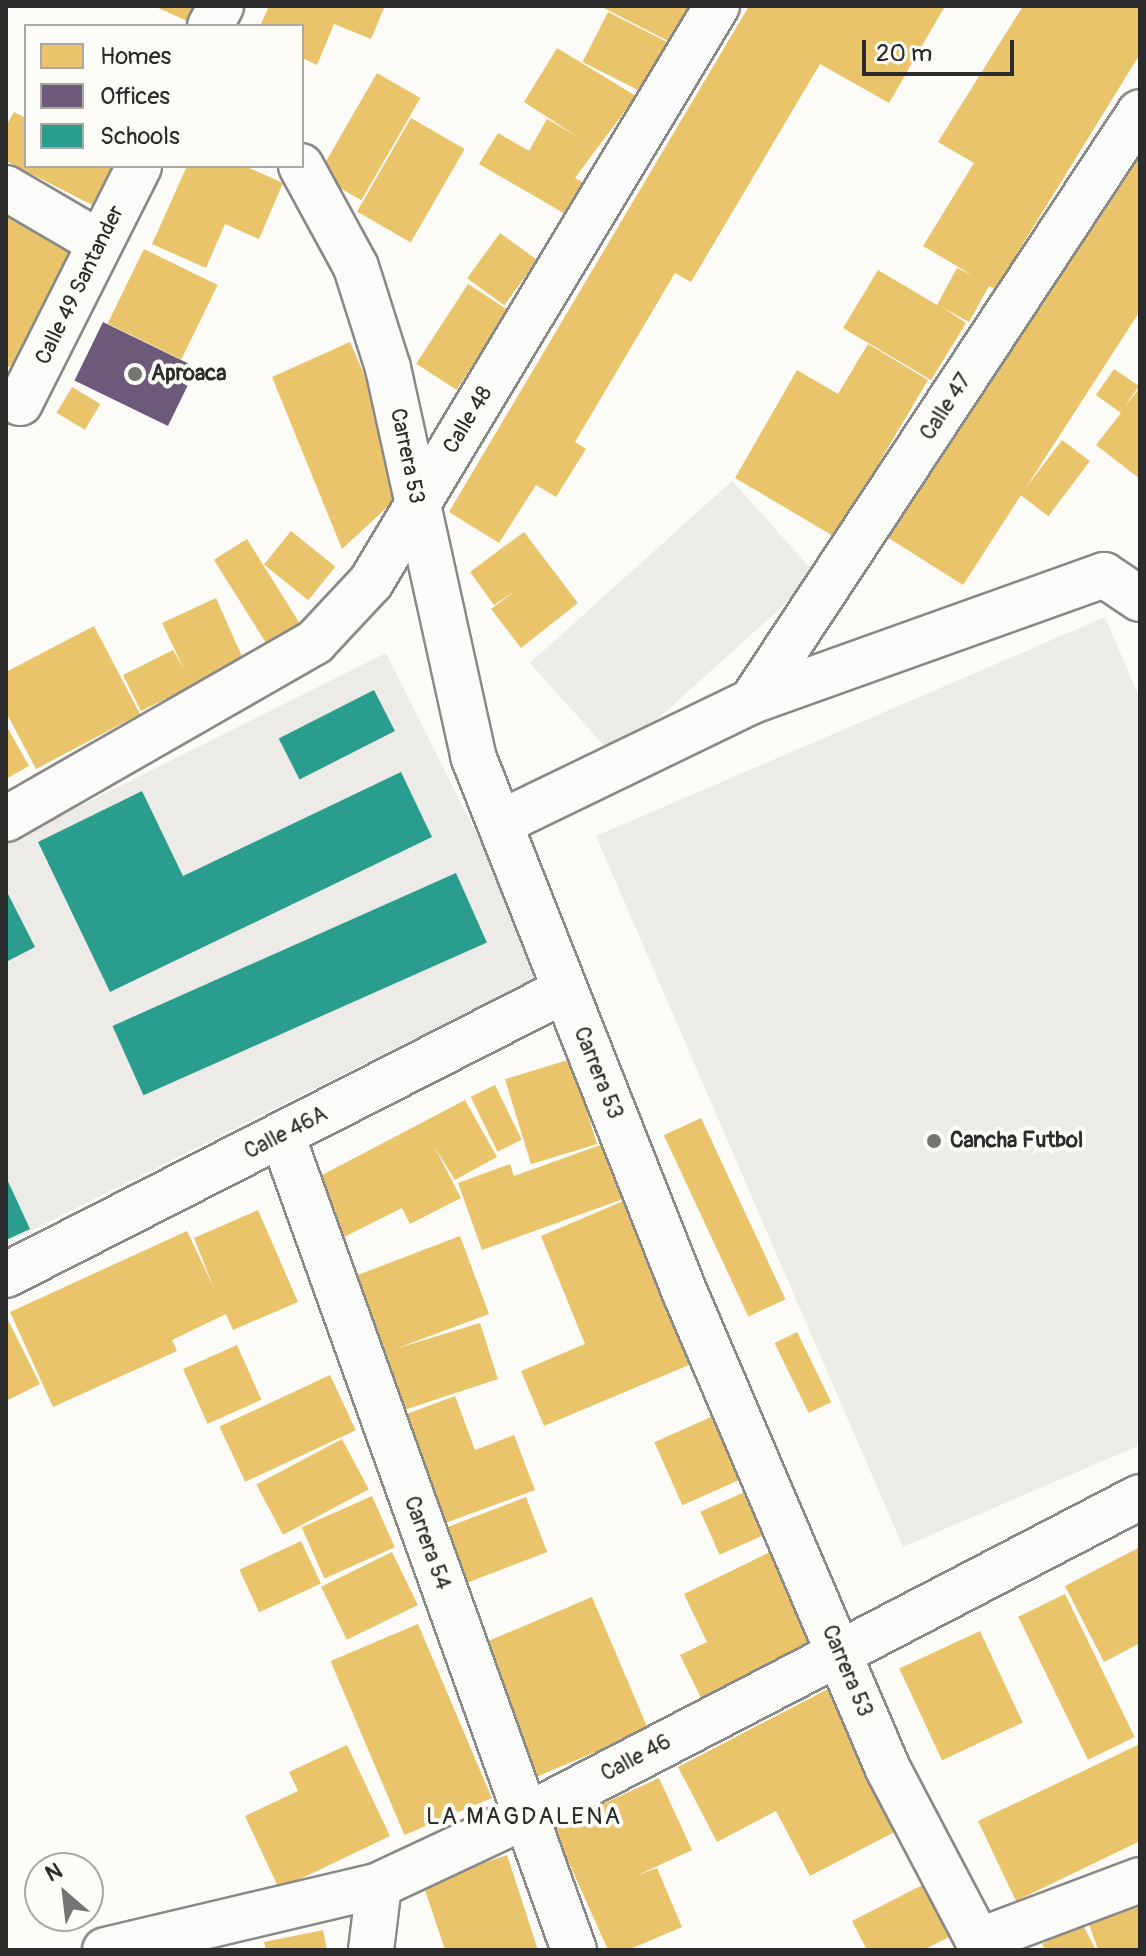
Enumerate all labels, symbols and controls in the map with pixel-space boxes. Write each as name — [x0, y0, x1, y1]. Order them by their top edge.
legend — [24, 24, 304, 168]
scale bar — [866, 24, 1018, 74]
text: 20 m — [876, 39, 932, 68]
text: Homes — [100, 42, 171, 71]
text: Offices — [100, 82, 170, 111]
text: Schools — [100, 122, 180, 151]
street label: Calle 49 Santander — [30, 201, 130, 369]
place label: Aproaca — [151, 361, 227, 387]
marker: Aproaca — [126, 365, 144, 383]
street label: Calle 47 — [915, 369, 977, 445]
street label: Calle 48 — [438, 382, 498, 458]
street label: Carrera 53 — [384, 406, 430, 506]
street label: Carrera 53 — [568, 1023, 628, 1123]
street label: Calle 46A — [240, 1101, 332, 1165]
place label: Cancha Futbol — [950, 1128, 1083, 1154]
marker: Cancha Futbol — [925, 1132, 943, 1150]
street label: Carrera 54 — [398, 1493, 456, 1593]
street label: Carrera 53 — [816, 1621, 878, 1721]
street label: Calle 46 — [596, 1729, 676, 1787]
district label: LA MAGDALENA — [426, 1803, 622, 1831]
north arrow — [24, 1852, 104, 1932]
text: N — [41, 1857, 67, 1888]

